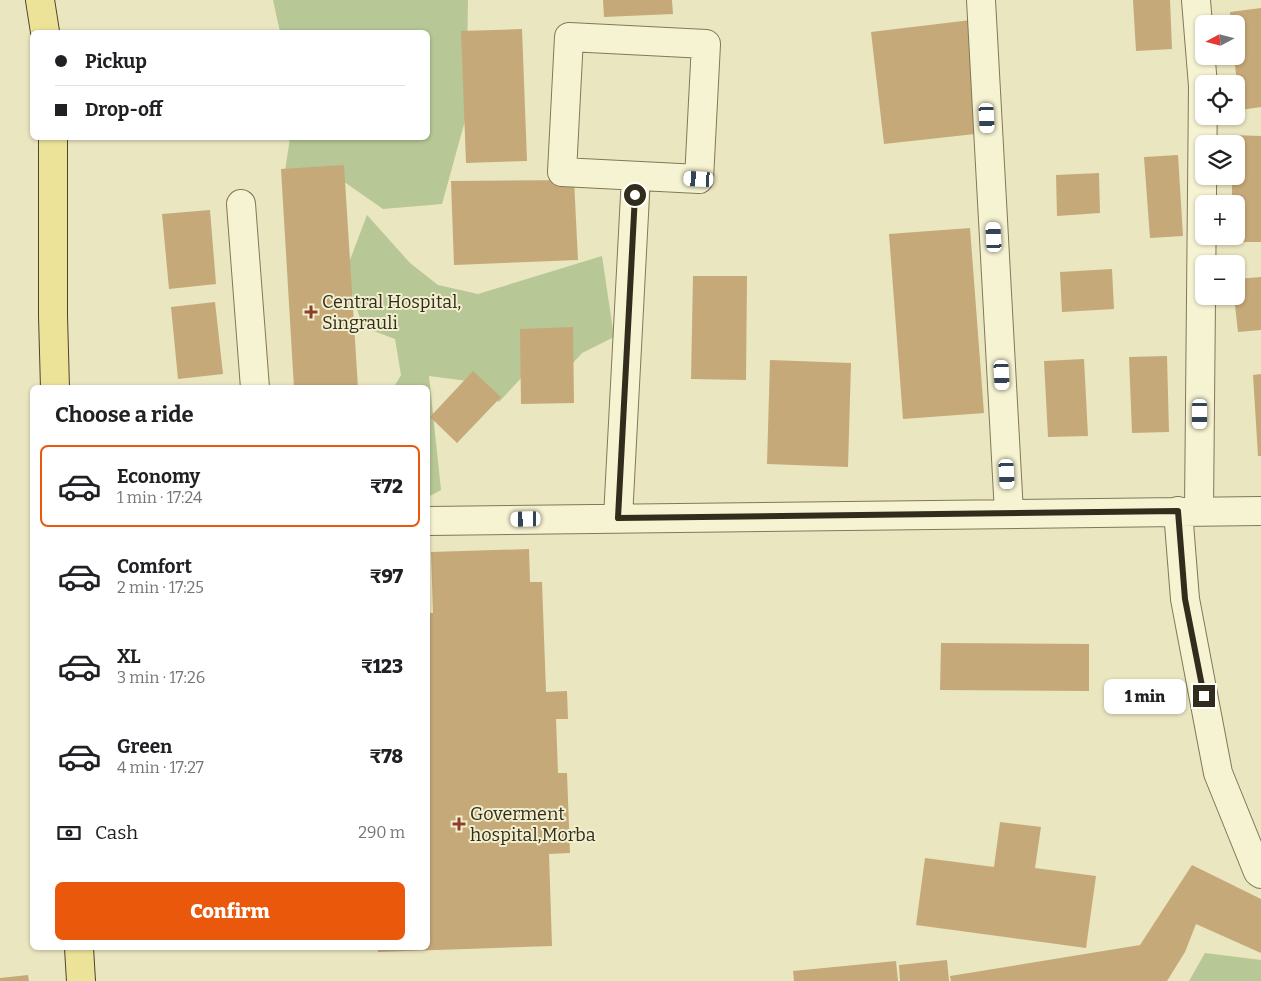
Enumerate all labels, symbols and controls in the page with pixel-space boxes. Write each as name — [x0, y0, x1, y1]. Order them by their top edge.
north arrow — [1195, 15, 1245, 65]
map controls — [1195, 15, 1245, 305]
text: Pickup — [85, 50, 147, 73]
button: locate — [1195, 75, 1245, 125]
text: Drop-off — [85, 98, 163, 121]
car — [978, 103, 995, 133]
button: layers — [1195, 135, 1245, 185]
car — [683, 171, 714, 187]
route start — [624, 184, 646, 206]
button: + — [1195, 195, 1245, 245]
car — [985, 222, 1002, 252]
button: − — [1195, 255, 1245, 305]
place label: Central Hospital, Singrauli — [322, 291, 461, 334]
marker: Central Hospital, Singrauli — [304, 305, 318, 319]
car — [993, 360, 1010, 390]
car — [1192, 399, 1207, 429]
text: Choose a ride — [55, 401, 194, 428]
car — [998, 459, 1015, 489]
icon: car — [57, 464, 102, 509]
text: Economy — [117, 465, 200, 488]
text: ₹72 — [370, 475, 403, 498]
text: 1 min · 17:24 — [117, 488, 202, 507]
car — [510, 511, 541, 527]
icon: car — [57, 554, 102, 599]
text: Comfort — [117, 555, 192, 578]
text: ₹97 — [370, 565, 403, 588]
text: 2 min · 17:25 — [117, 578, 204, 597]
icon: car — [57, 644, 102, 689]
text: XL — [117, 645, 141, 668]
text: ₹123 — [361, 655, 403, 678]
text: 3 min · 17:26 — [117, 668, 205, 687]
callout: 1 min — [1104, 678, 1186, 714]
route end — [1193, 685, 1215, 707]
text: 1 min — [1125, 687, 1165, 706]
icon: car — [57, 734, 102, 779]
text: Green — [117, 735, 172, 758]
text: ₹78 — [370, 745, 403, 768]
text: 4 min · 17:27 — [117, 758, 204, 777]
place label: Goverment hospital,Morba — [470, 803, 596, 846]
marker: Goverment hospital,Morba — [452, 817, 466, 831]
icon: cash — [55, 819, 83, 847]
text: Cash — [95, 821, 138, 844]
text: 290 m — [358, 823, 405, 842]
button: Confirm — [55, 882, 405, 940]

